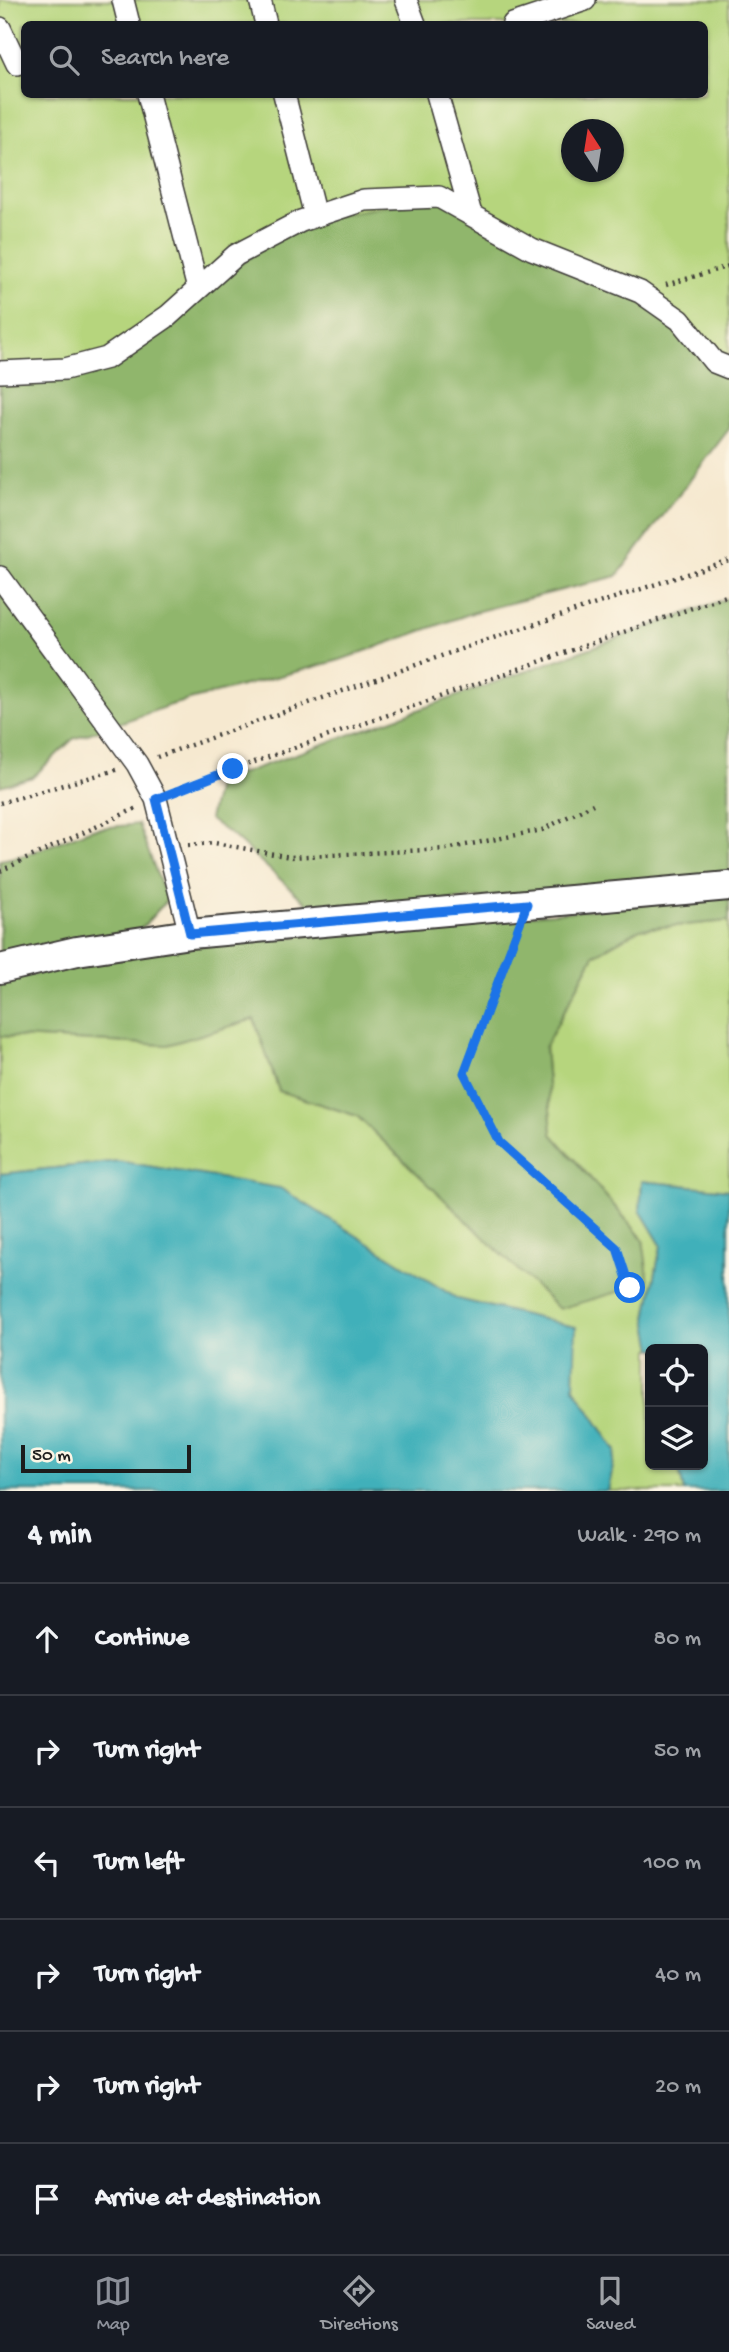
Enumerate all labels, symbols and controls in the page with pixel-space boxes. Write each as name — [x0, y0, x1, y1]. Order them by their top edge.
search box — [21, 21, 708, 98]
icon: search — [45, 41, 83, 79]
text: Search here — [101, 44, 229, 75]
north arrow — [561, 119, 624, 182]
route end — [217, 753, 248, 784]
route start — [614, 1272, 645, 1303]
map controls — [645, 1344, 708, 1470]
button: locate — [645, 1344, 708, 1407]
button: layers — [645, 1407, 708, 1470]
scale bar — [21, 1442, 191, 1474]
text: 50 m — [32, 1445, 71, 1468]
text: 4 min — [28, 1519, 91, 1554]
text: Walk · 290 m — [578, 1523, 701, 1550]
icon: ahead — [28, 1620, 66, 1658]
text: Continue — [95, 1624, 189, 1655]
text: 80 m — [654, 1626, 701, 1653]
icon: right — [28, 1732, 66, 1770]
text: Turn right — [95, 1736, 199, 1767]
text: 50 m — [654, 1738, 701, 1765]
icon: left — [28, 1844, 66, 1882]
text: Turn left — [95, 1848, 183, 1879]
text: 100 m — [644, 1850, 701, 1877]
icon: right — [28, 1956, 66, 1994]
text: Turn right — [95, 1960, 199, 1991]
text: 40 m — [655, 1962, 701, 1989]
icon: right — [28, 2068, 66, 2106]
text: Turn right — [95, 2072, 199, 2103]
text: 20 m — [655, 2074, 701, 2101]
icon: arrive — [28, 2180, 66, 2218]
text: Arrive at destination — [95, 2184, 320, 2215]
tab: Map — [94, 2272, 132, 2337]
tab: Directions — [321, 2272, 398, 2337]
tab: Saved — [586, 2272, 635, 2337]

